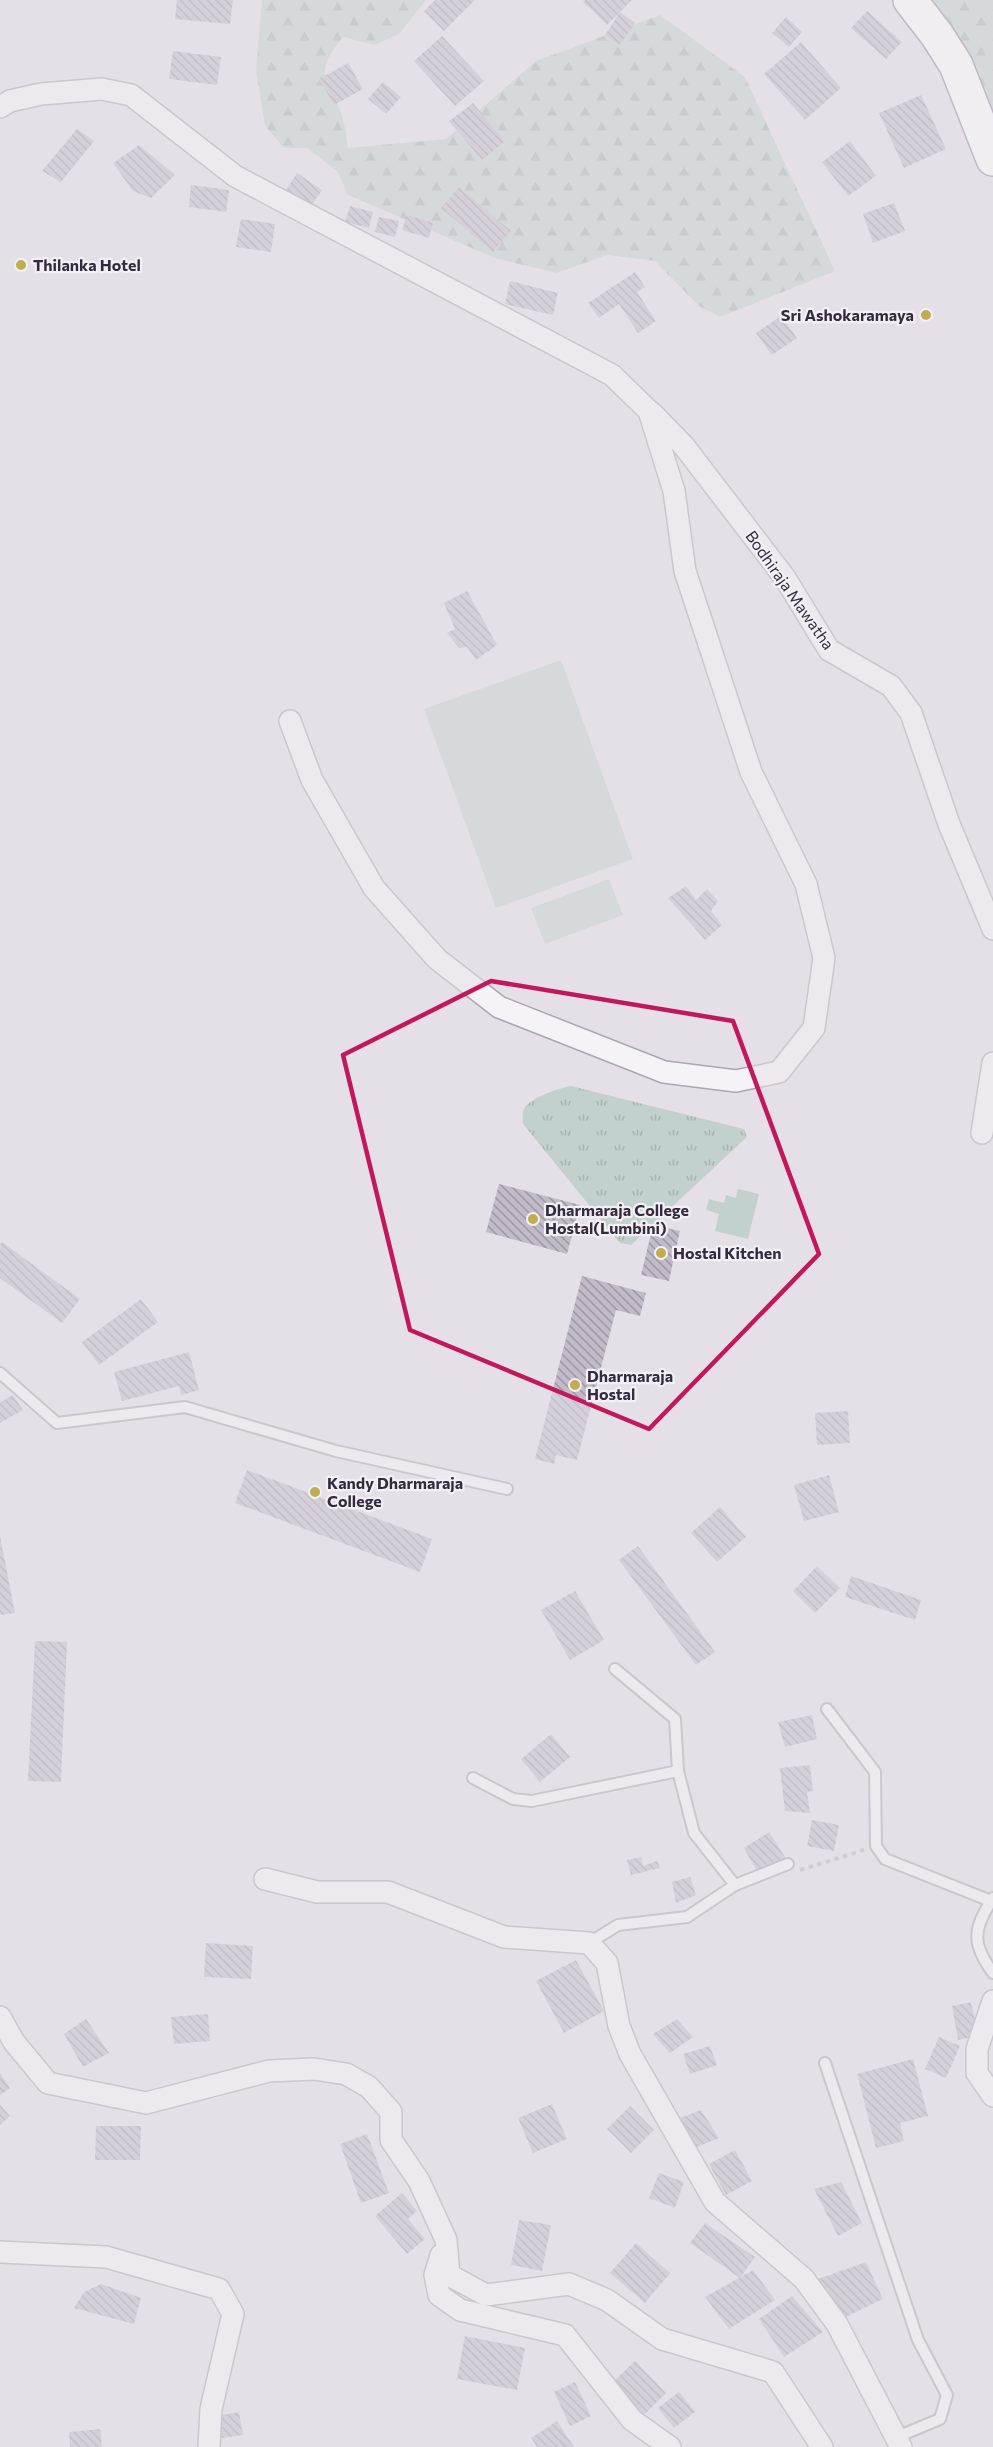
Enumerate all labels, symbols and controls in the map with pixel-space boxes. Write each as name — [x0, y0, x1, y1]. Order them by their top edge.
place label: Thilanka Hotel — [33, 255, 141, 274]
marker: Thilanka Hotel — [14, 258, 28, 272]
place label: Sri Ashokaramaya — [781, 305, 914, 324]
marker: Sri Ashokaramaya — [919, 308, 933, 322]
street label: Bodhiraja Mawatha — [742, 527, 839, 653]
place label: Dharmaraja College Hostal(Lumbini) — [545, 1200, 689, 1237]
marker: Dharmaraja College Hostal(Lumbini) — [526, 1212, 540, 1226]
place label: Hostal Kitchen — [673, 1243, 781, 1262]
marker: Hostal Kitchen — [654, 1246, 668, 1260]
place label: Dharmaraja Hostal — [587, 1366, 673, 1403]
marker: Dharmaraja Hostal — [568, 1378, 582, 1392]
place label: Kandy Dharmaraja College — [327, 1473, 463, 1510]
marker: Kandy Dharmaraja College — [308, 1485, 322, 1499]

